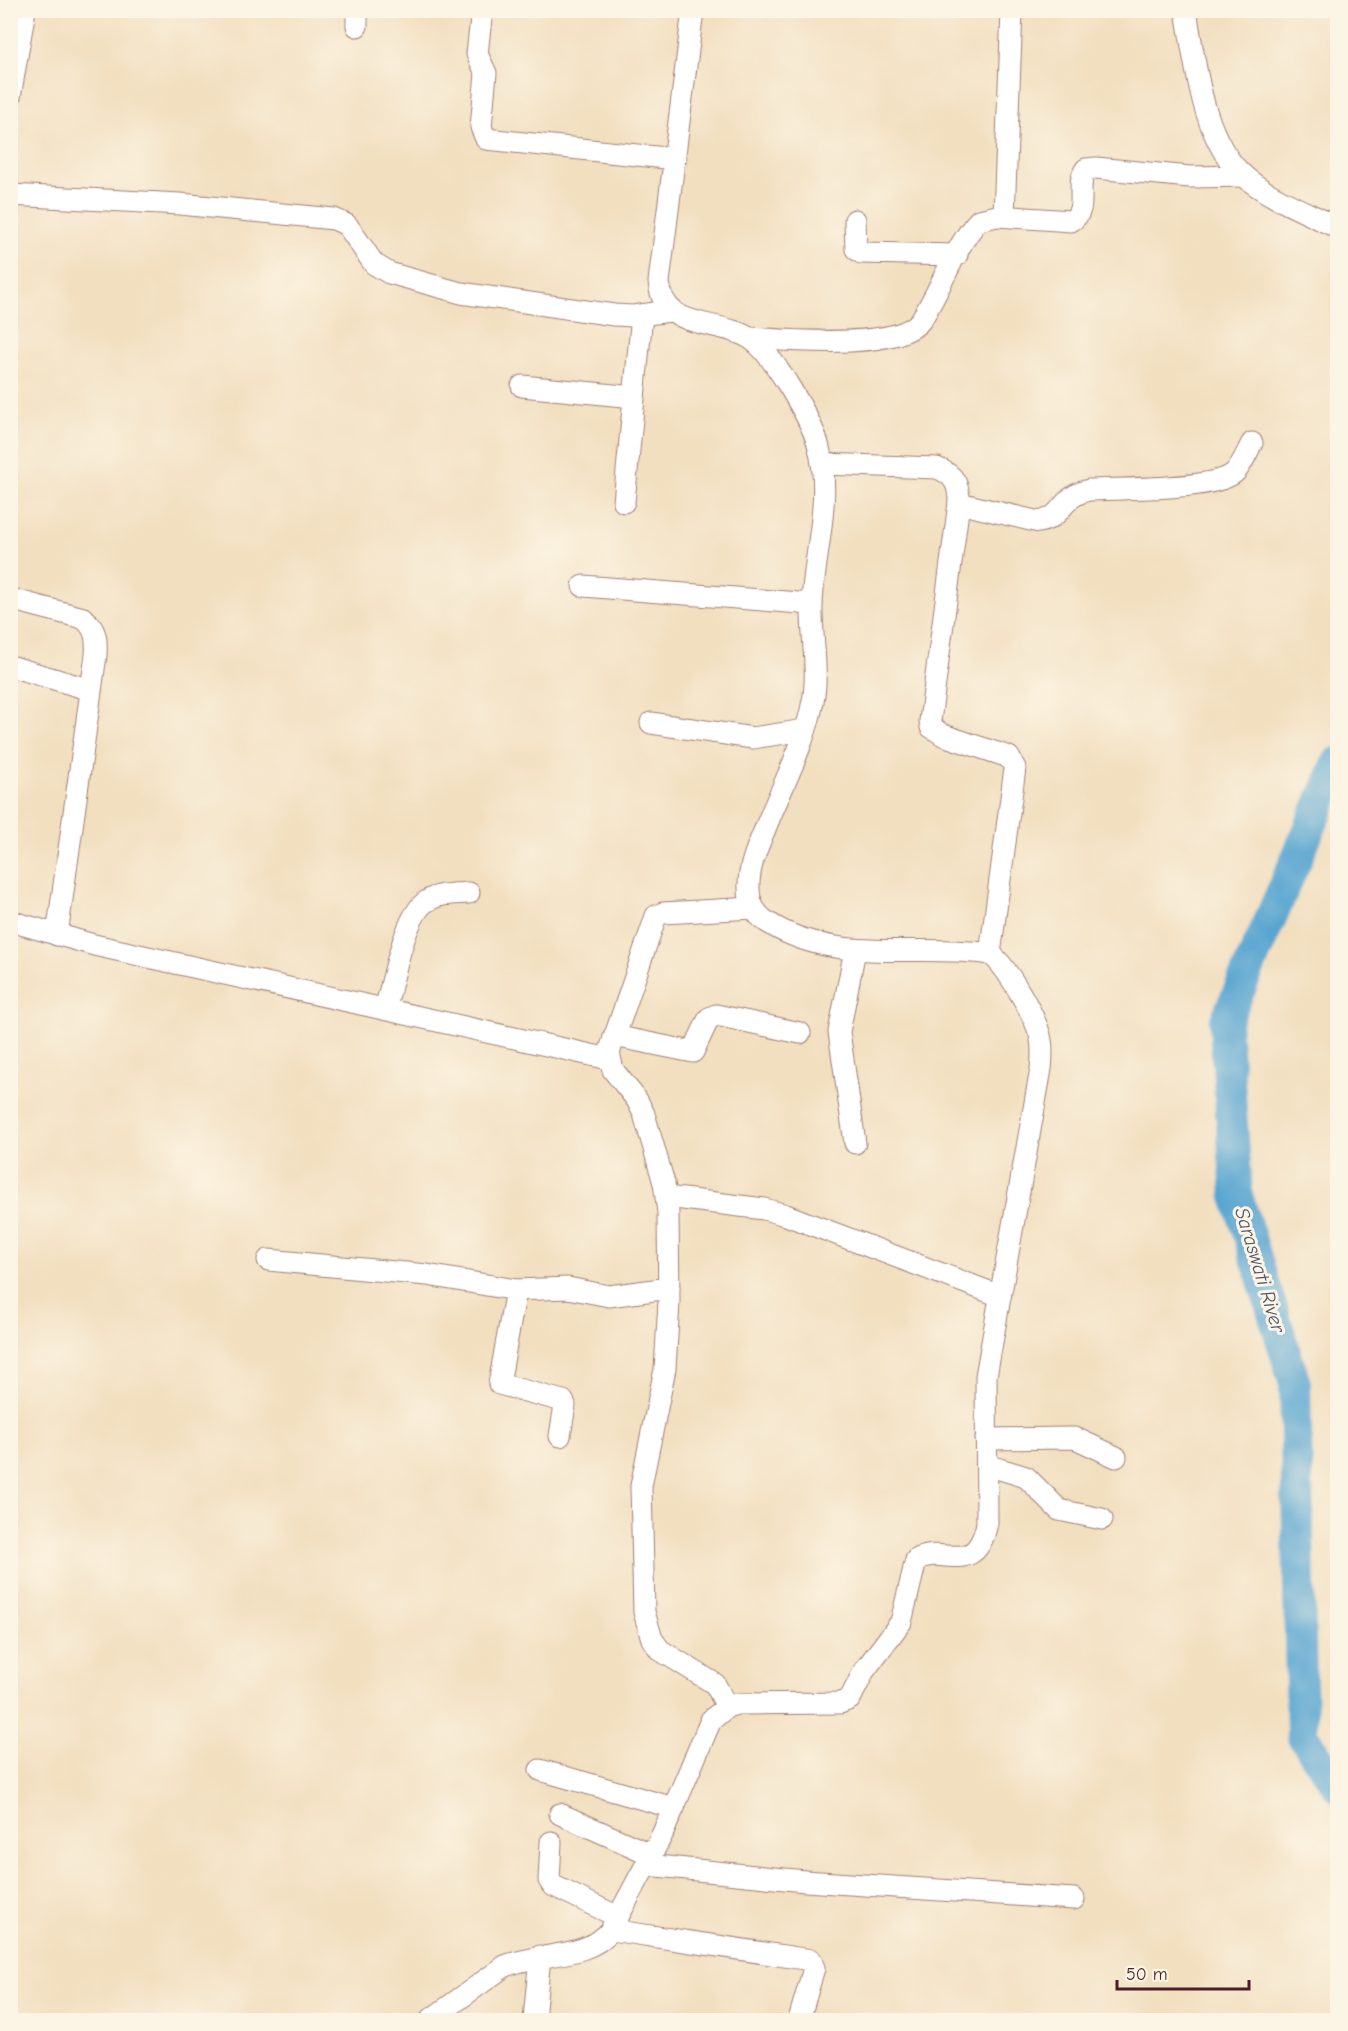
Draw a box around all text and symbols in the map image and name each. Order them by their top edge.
water label: Saraswati River [1230,1205,1290,1336]
scale bar [1117,1953,1249,1991]
text: 50 m [1126,1964,1168,1985]

